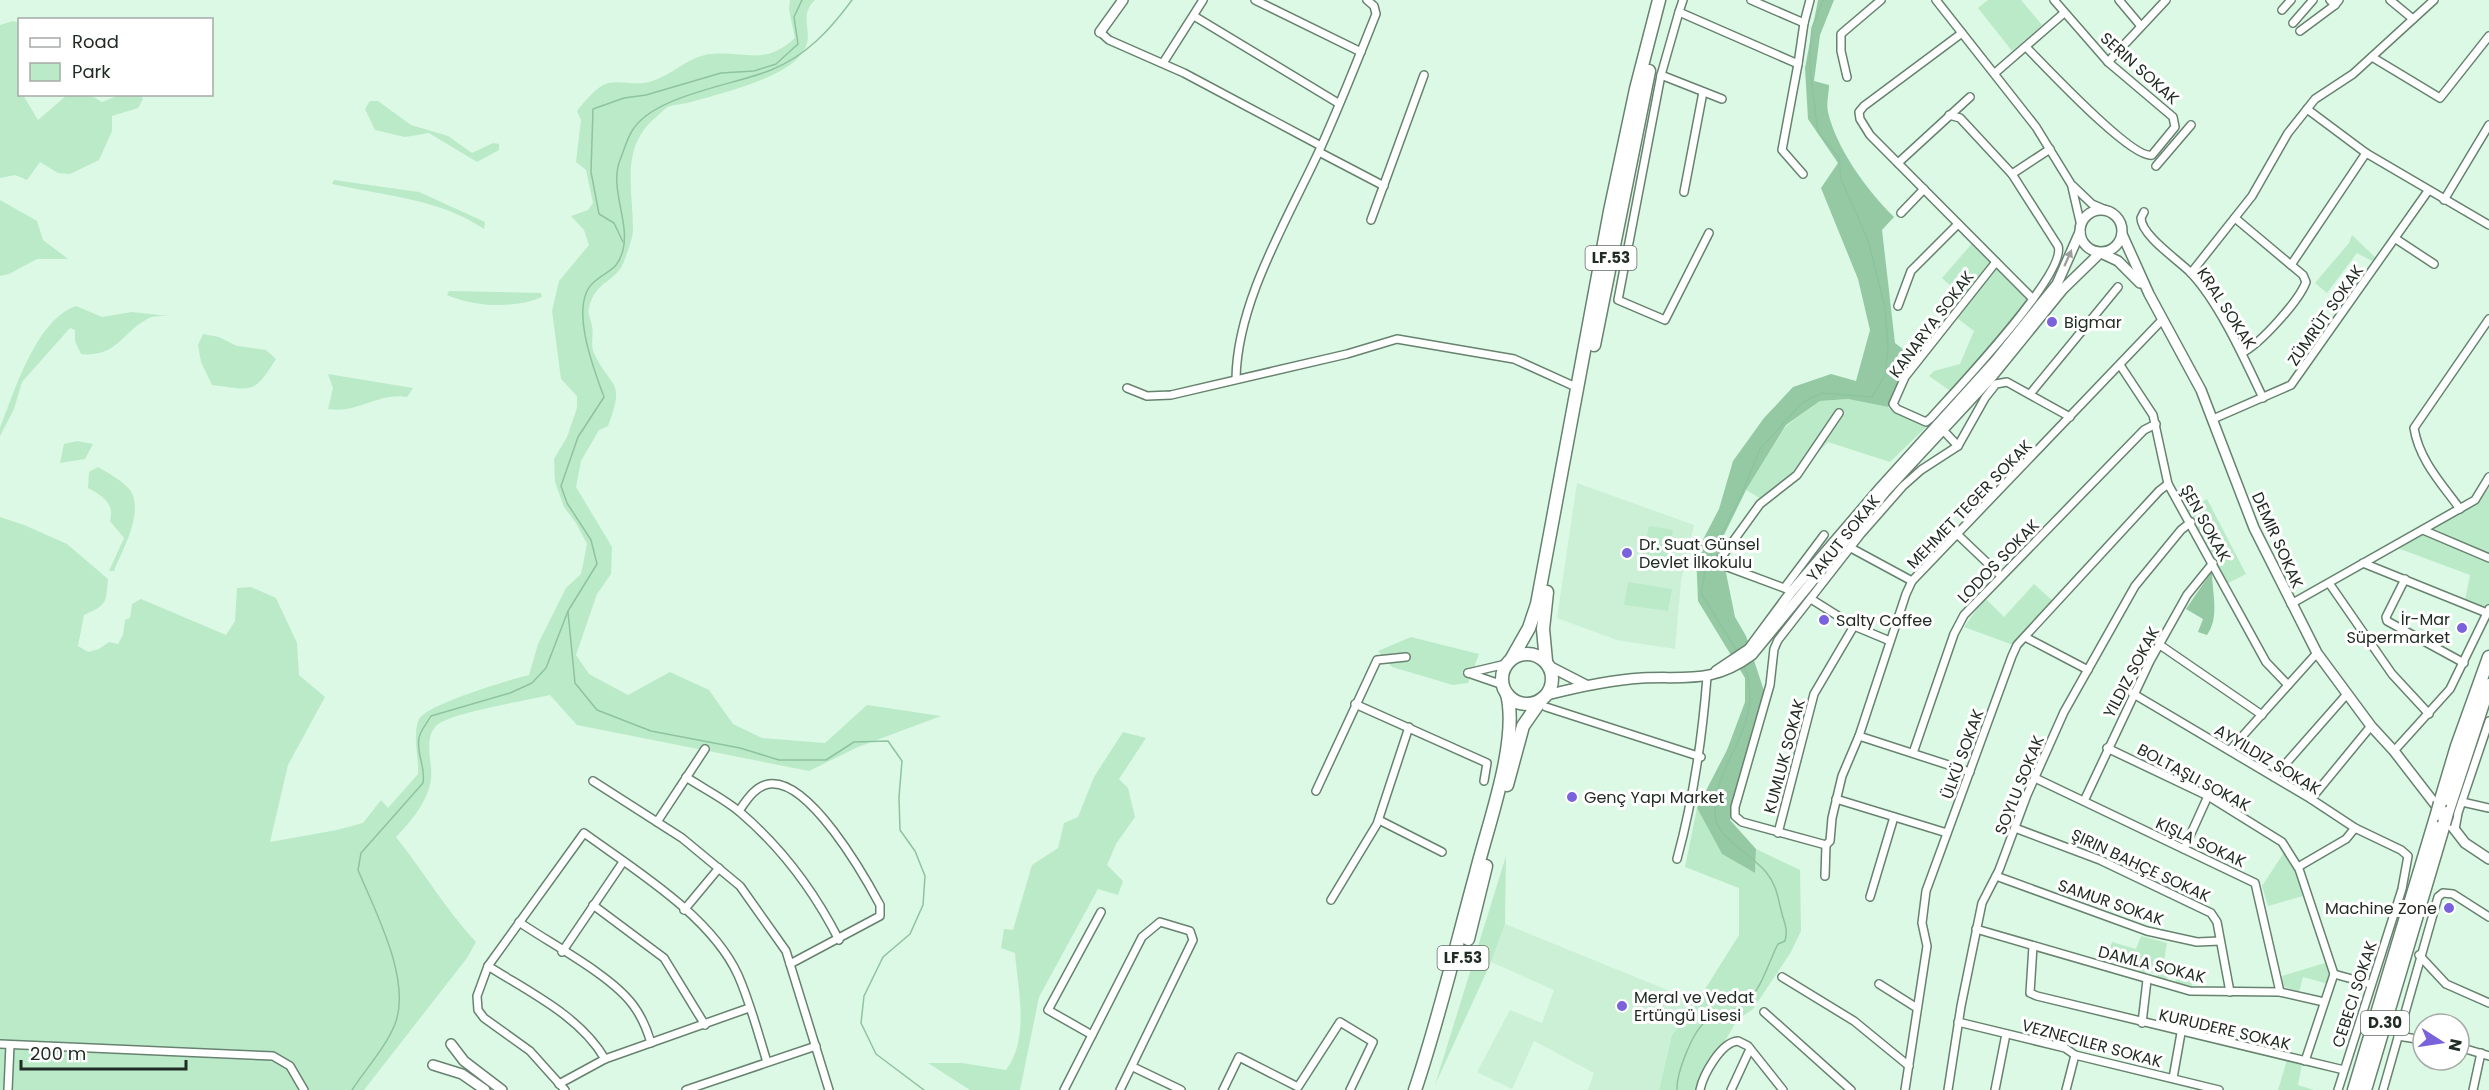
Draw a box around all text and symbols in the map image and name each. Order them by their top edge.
legend [18,18,213,96]
street label: SERIN SOKAK [2095,27,2184,110]
text: Road [72,29,119,54]
text: Park [72,59,111,84]
road number: LF.53 [1586,246,1636,270]
one-way arrow [2064,249,2074,267]
street label: ZÜMRÜT SOKAK [2282,260,2369,370]
street label: KRAL SOKAK [2192,263,2262,354]
street label: KANARYA SOKAK [1884,266,1979,383]
place label: Bigmar [2064,311,2122,334]
marker: Bigmar [2045,315,2059,329]
street label: MEHMET TEGER SOKAK [1902,434,2037,574]
street label: ŞEN SOKAK [2175,480,2236,566]
street label: DEMIR SOKAK [2246,488,2309,592]
street label: YAKUT SOKAK [1801,490,1886,586]
street label: LODOS SOKAK [1952,514,2045,609]
place label: Dr. Suat Günsel Devlet İlkokulu [1639,533,1760,574]
marker: Dr. Suat Günsel Devlet İlkokulu [1620,546,1634,560]
place label: İr-Mar Süpermarket [2346,608,2450,649]
place label: Salty Coffee [1836,609,1932,632]
marker: Salty Coffee [1817,613,1831,627]
marker: İr-Mar Süpermarket [2455,621,2469,635]
street label: YILDIZ SOKAK [2098,622,2165,722]
street label: KUMLUK SOKAK [1758,696,1811,816]
street label: ÜLKÜ SOKAK [1936,706,1990,802]
street label: AYYILDIZ SOKAK [2210,719,2326,801]
street label: SOYLU SOKAK [1989,732,2050,838]
street label: BOLTAŞLI SOKAK [2133,738,2255,817]
place label: Genç Yapı Market [1584,786,1724,809]
marker: Genç Yapı Market [1565,790,1579,804]
street label: KIŞLA SOKAK [2152,812,2250,874]
street label: ŞIRIN BAHÇE SOKAK [2068,823,2214,908]
street label: SAMUR SOKAK [2055,874,2167,931]
place label: Machine Zone [2325,897,2437,920]
marker: Machine Zone [2442,901,2456,915]
street label: CEBECI SOKAK [2326,937,2383,1051]
street label: DAMLA SOKAK [2096,940,2208,989]
road number: LF.53 [1438,946,1488,970]
place label: Meral ve Vedat Ertüngü Lisesi [1634,986,1754,1027]
marker: Meral ve Vedat Ertüngü Lisesi [1615,999,1629,1013]
street label: KURUDERE SOKAK [2157,1003,2293,1056]
road number: D.30 [2361,1011,2409,1035]
north arrow [2411,1012,2471,1072]
street label: VEZNECILER SOKAK [2019,1014,2165,1073]
scale bar [21,1033,186,1071]
text: N [2443,1037,2468,1053]
text: 200 m [30,1041,86,1066]

